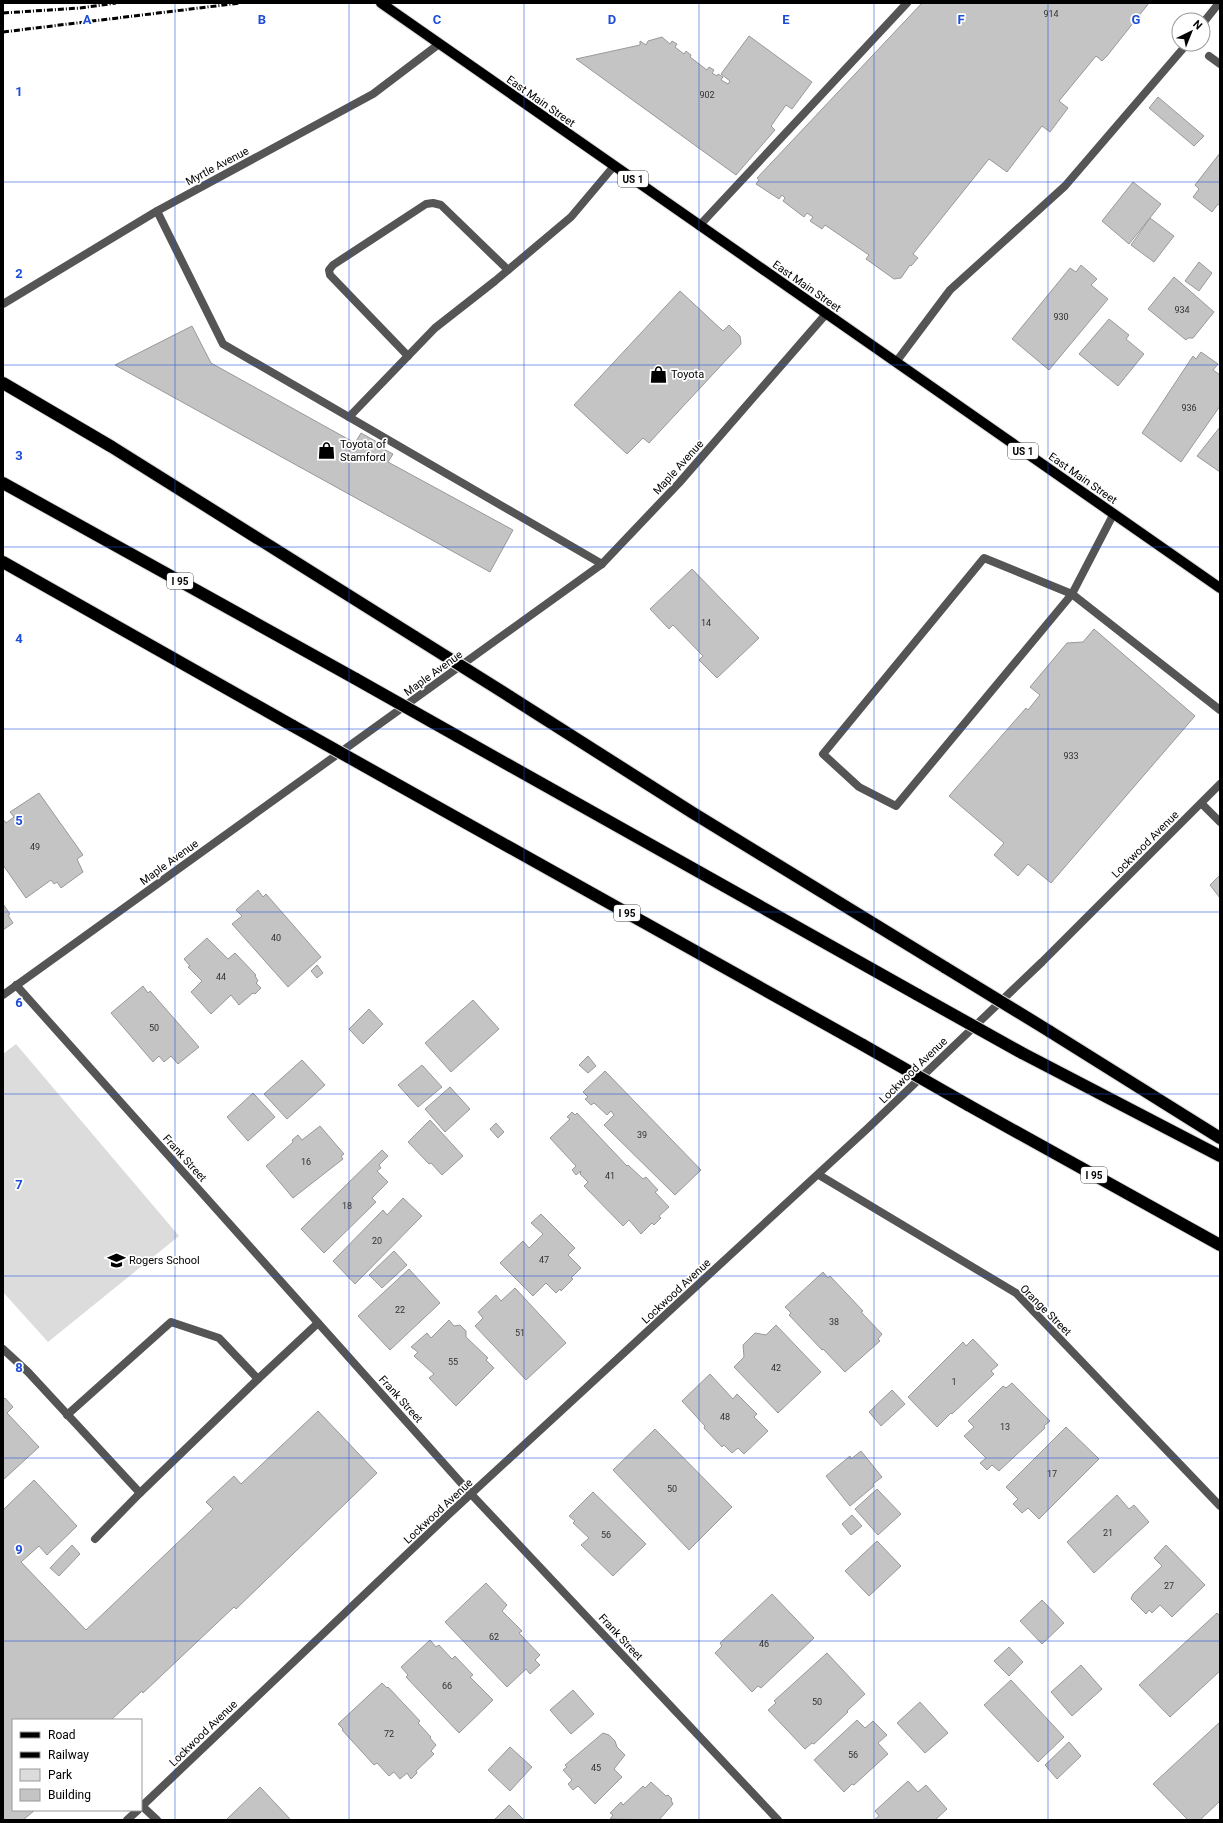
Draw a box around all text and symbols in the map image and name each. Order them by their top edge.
house number: 914 [1043,9,1059,19]
text: A [83,12,92,27]
text: B [258,12,266,27]
text: C [433,12,442,27]
text: D [608,12,616,27]
text: E [782,12,790,27]
text: F [957,12,965,27]
text: G [1132,12,1141,27]
north arrow [1171,12,1211,52]
text: N [1190,18,1205,33]
street label: East Main Street [504,73,578,130]
text: 1 [15,84,23,99]
house number: 902 [699,90,715,100]
street label: Myrtle Avenue [183,144,251,189]
road number: US 1 [618,171,648,187]
street label: East Main Street [770,258,844,315]
text: 2 [15,266,23,281]
house number: 934 [1174,305,1190,315]
house number: 930 [1053,312,1069,322]
shop icon: Toyota [648,364,668,384]
place label: Toyota [671,368,704,381]
house number: 936 [1181,403,1197,413]
street label: Maple Avenue [650,437,706,497]
place label: Toyota of Stamford [340,438,386,464]
shop icon: Toyota of Stamford [317,440,337,460]
road number: US 1 [1008,443,1038,459]
text: 3 [15,448,23,463]
street label: East Main Street [1046,450,1120,507]
road number: I 95 [167,573,193,589]
house number: 14 [701,618,711,628]
text: 4 [15,631,23,646]
street label: Maple Avenue [402,648,465,699]
house number: 933 [1063,751,1079,761]
street label: Lockwood Avenue [1109,808,1182,881]
text: 5 [15,813,23,828]
street label: Maple Avenue [138,837,201,888]
house number: 49 [30,842,40,852]
road number: I 95 [614,905,640,921]
house number: 40 [271,933,281,943]
house number: 44 [216,972,226,982]
text: 6 [15,995,23,1010]
house number: 50 [149,1023,159,1033]
street label: Lockwood Avenue [877,1035,950,1106]
house number: 39 [637,1130,647,1140]
street label: Frank Street [160,1132,209,1185]
house number: 16 [301,1157,311,1167]
road number: I 95 [1081,1167,1107,1183]
house number: 41 [605,1171,615,1181]
text: 7 [15,1177,23,1192]
house number: 18 [342,1201,352,1211]
house number: 20 [372,1236,382,1246]
school or university icon: Rogers School [106,1250,126,1270]
place label: Rogers School [129,1254,200,1267]
house number: 47 [539,1255,549,1265]
street label: Lockwood Avenue [639,1256,714,1327]
street label: Orange Street [1017,1282,1074,1339]
house number: 22 [395,1305,405,1315]
house number: 38 [829,1317,839,1327]
house number: 51 [515,1328,525,1338]
house number: 55 [448,1357,458,1367]
text: 8 [15,1360,23,1375]
house number: 42 [771,1363,781,1373]
street label: Frank Street [376,1373,425,1426]
house number: 1 [951,1377,957,1387]
house number: 48 [720,1412,730,1422]
house number: 13 [1000,1422,1010,1432]
house number: 17 [1047,1469,1057,1479]
street label: Lockwood Avenue [401,1476,476,1547]
house number: 50 [667,1484,677,1494]
house number: 21 [1103,1528,1113,1538]
house number: 56 [601,1530,611,1540]
text: 9 [15,1542,23,1557]
house number: 27 [1164,1581,1174,1591]
street label: Frank Street [596,1611,646,1664]
house number: 62 [489,1632,499,1642]
house number: 46 [759,1639,769,1649]
house number: 66 [442,1681,452,1691]
house number: 50 [812,1697,822,1707]
street label: Lockwood Avenue [167,1698,240,1769]
legend [12,1719,142,1811]
text: Road [48,1728,76,1742]
house number: 72 [384,1729,394,1739]
text: Railway [48,1748,89,1762]
house number: 56 [848,1750,858,1760]
house number: 45 [591,1763,601,1773]
text: Park [48,1768,73,1782]
text: Building [48,1788,91,1802]

